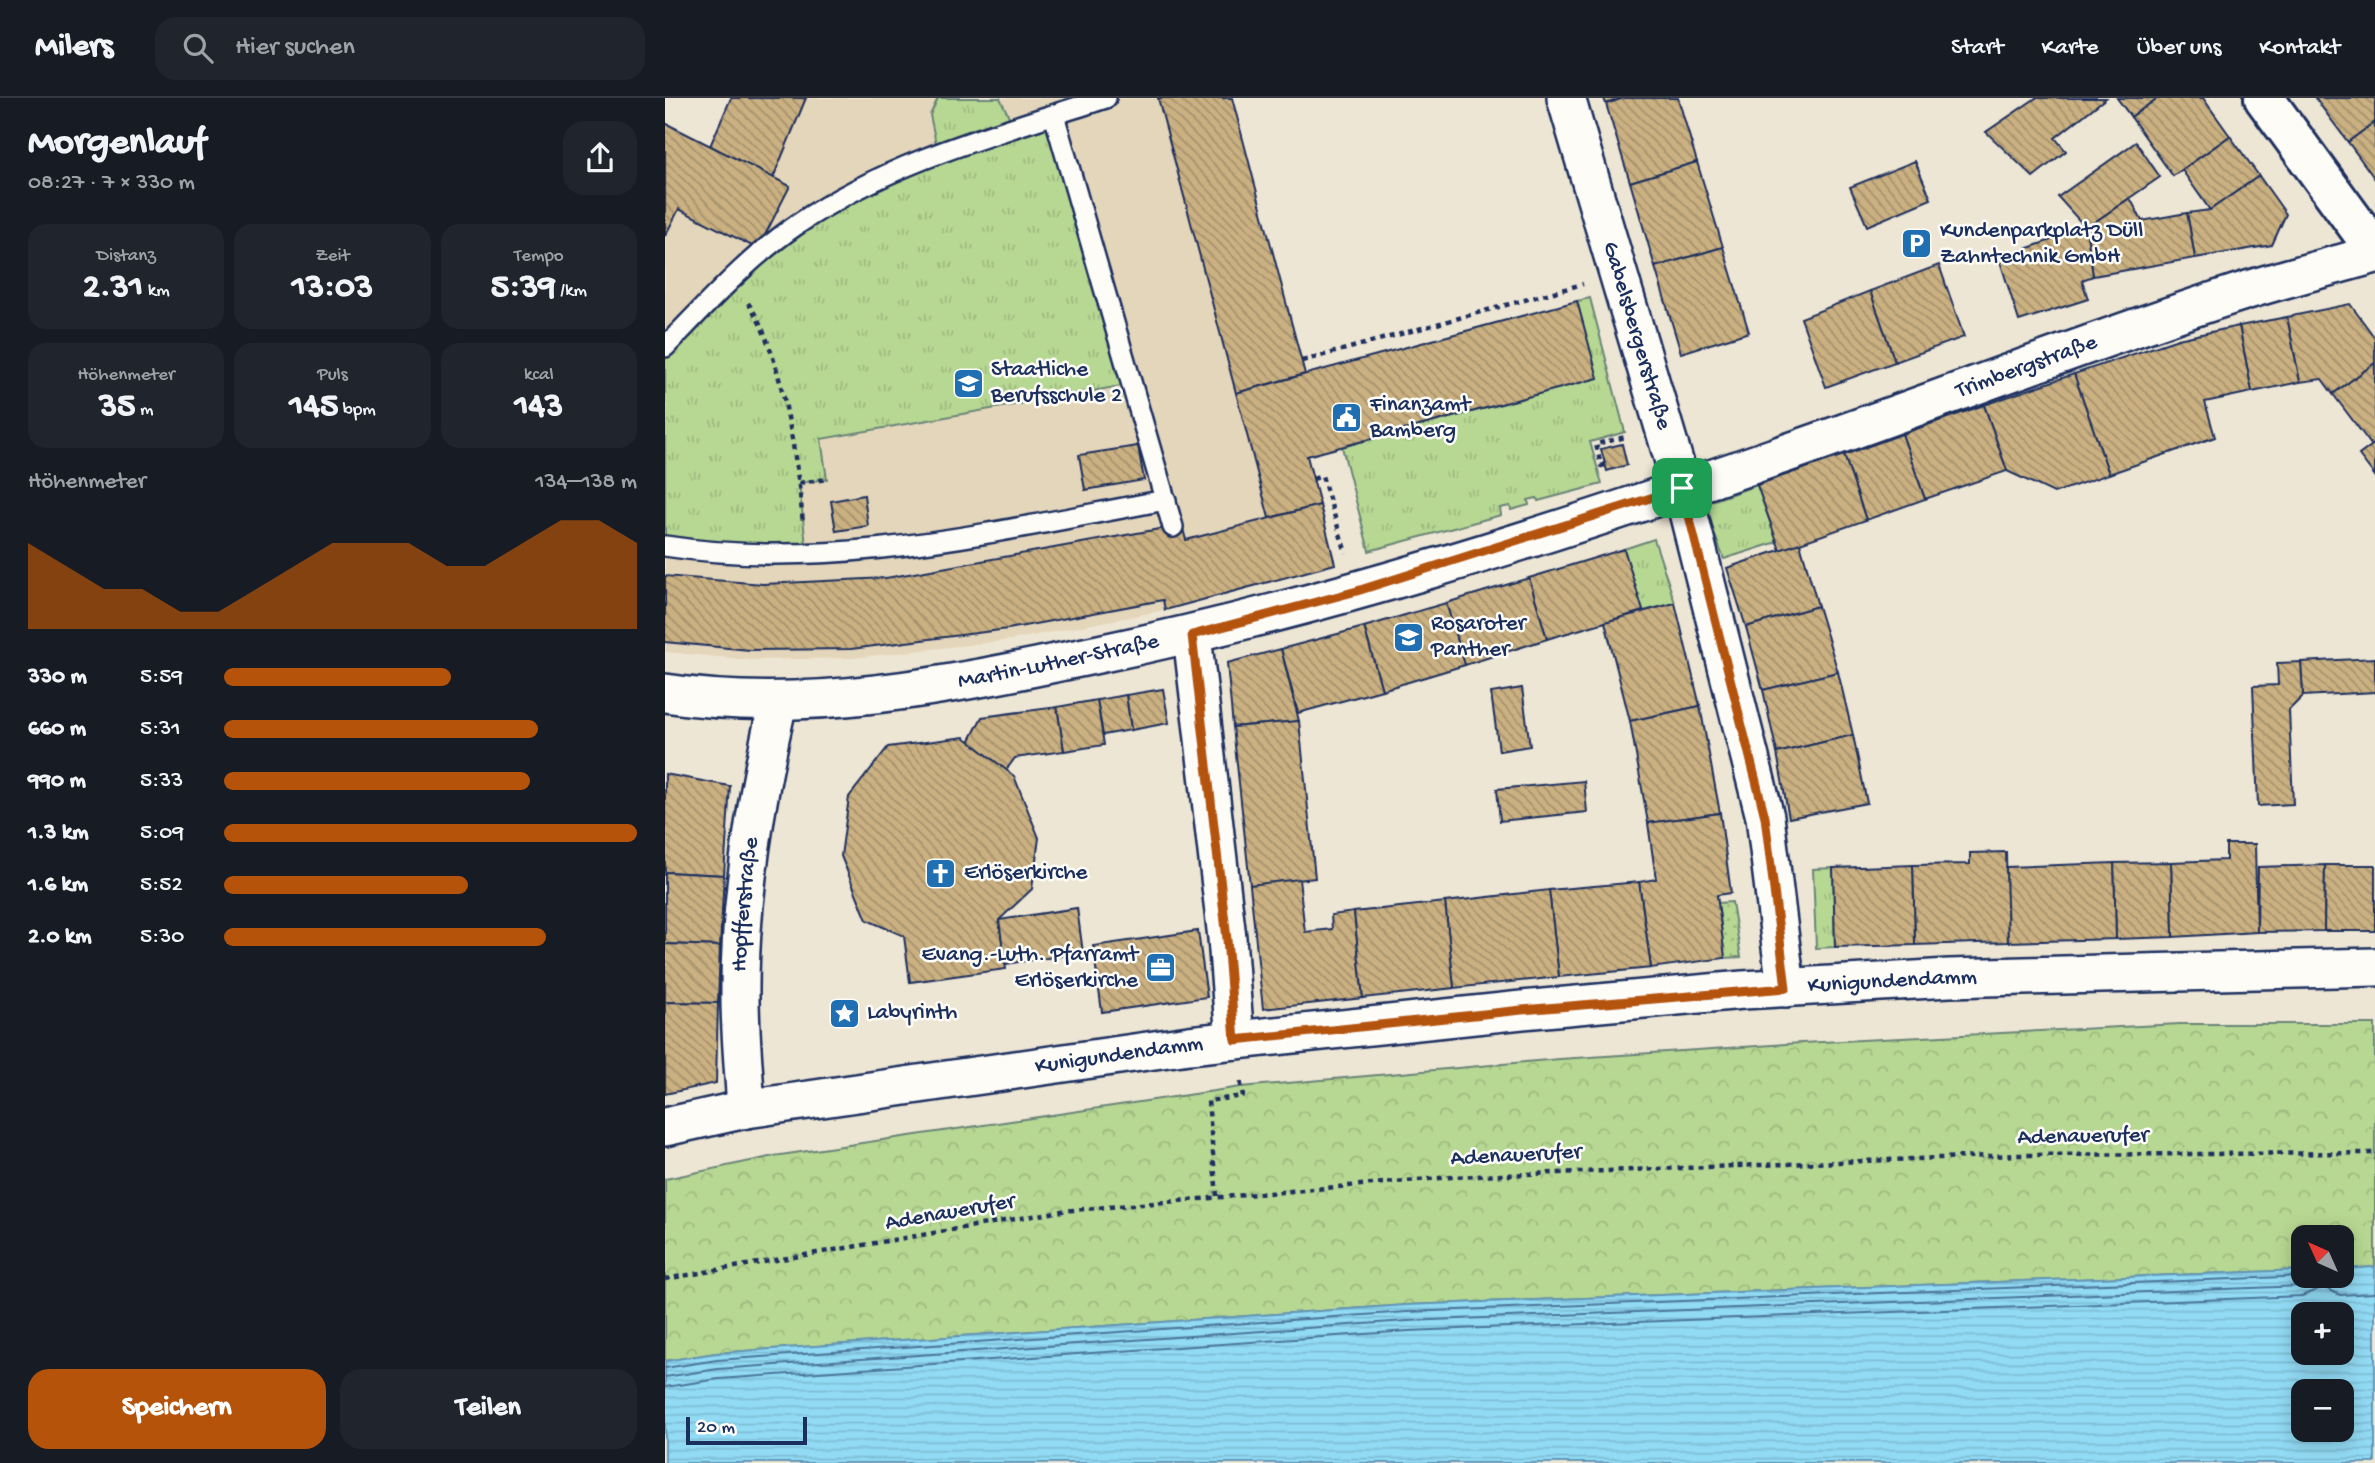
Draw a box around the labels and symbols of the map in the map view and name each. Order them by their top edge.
place label: Kundenparkplatz Düll Zahntechnik GmbH [1940,218,2143,271]
parking icon: Kundenparkplatz Düll Zahntechnik GmbH [1900,227,1934,261]
street label: Gabelsbergerstraße [1596,238,1678,434]
street label: Trimbergstraße [1950,328,2102,405]
place label: Staatliche Berufsschule 2 [990,357,1122,410]
school or university icon: Staatliche Berufsschule 2 [951,366,985,400]
place label: Finanzamt Bamberg [1369,392,1472,445]
public building icon: Finanzamt Bamberg [1330,401,1364,435]
pin [1652,458,1712,518]
place label: Rosaroter Panther [1430,611,1528,664]
school or university icon: Rosaroter Panther [1391,620,1425,654]
street label: Martin-Luther-Straße [956,627,1163,695]
street label: Hopfferstraße [727,834,766,972]
church icon: Erlöserkirche [924,856,958,890]
place label: Erlöserkirche [964,860,1089,887]
place label: Evang.-Luth. Pfarramt Erlöserkirche [921,942,1140,995]
office icon: Evang.-Luth. Pfarramt Erlöserkirche [1144,951,1178,985]
street label: Kunigundendamm [1807,964,1977,1000]
place icon: Labyrinth [827,996,861,1030]
place label: Labyrinth [867,1000,957,1027]
street label: Kunigundendamm [1033,1030,1205,1081]
street label: Adenauerufer [2017,1122,2151,1152]
street label: Adenauerufer [1450,1139,1584,1173]
street label: Adenauerufer [883,1188,1019,1238]
north arrow [2291,1225,2354,1288]
scale bar [686,1414,807,1446]

